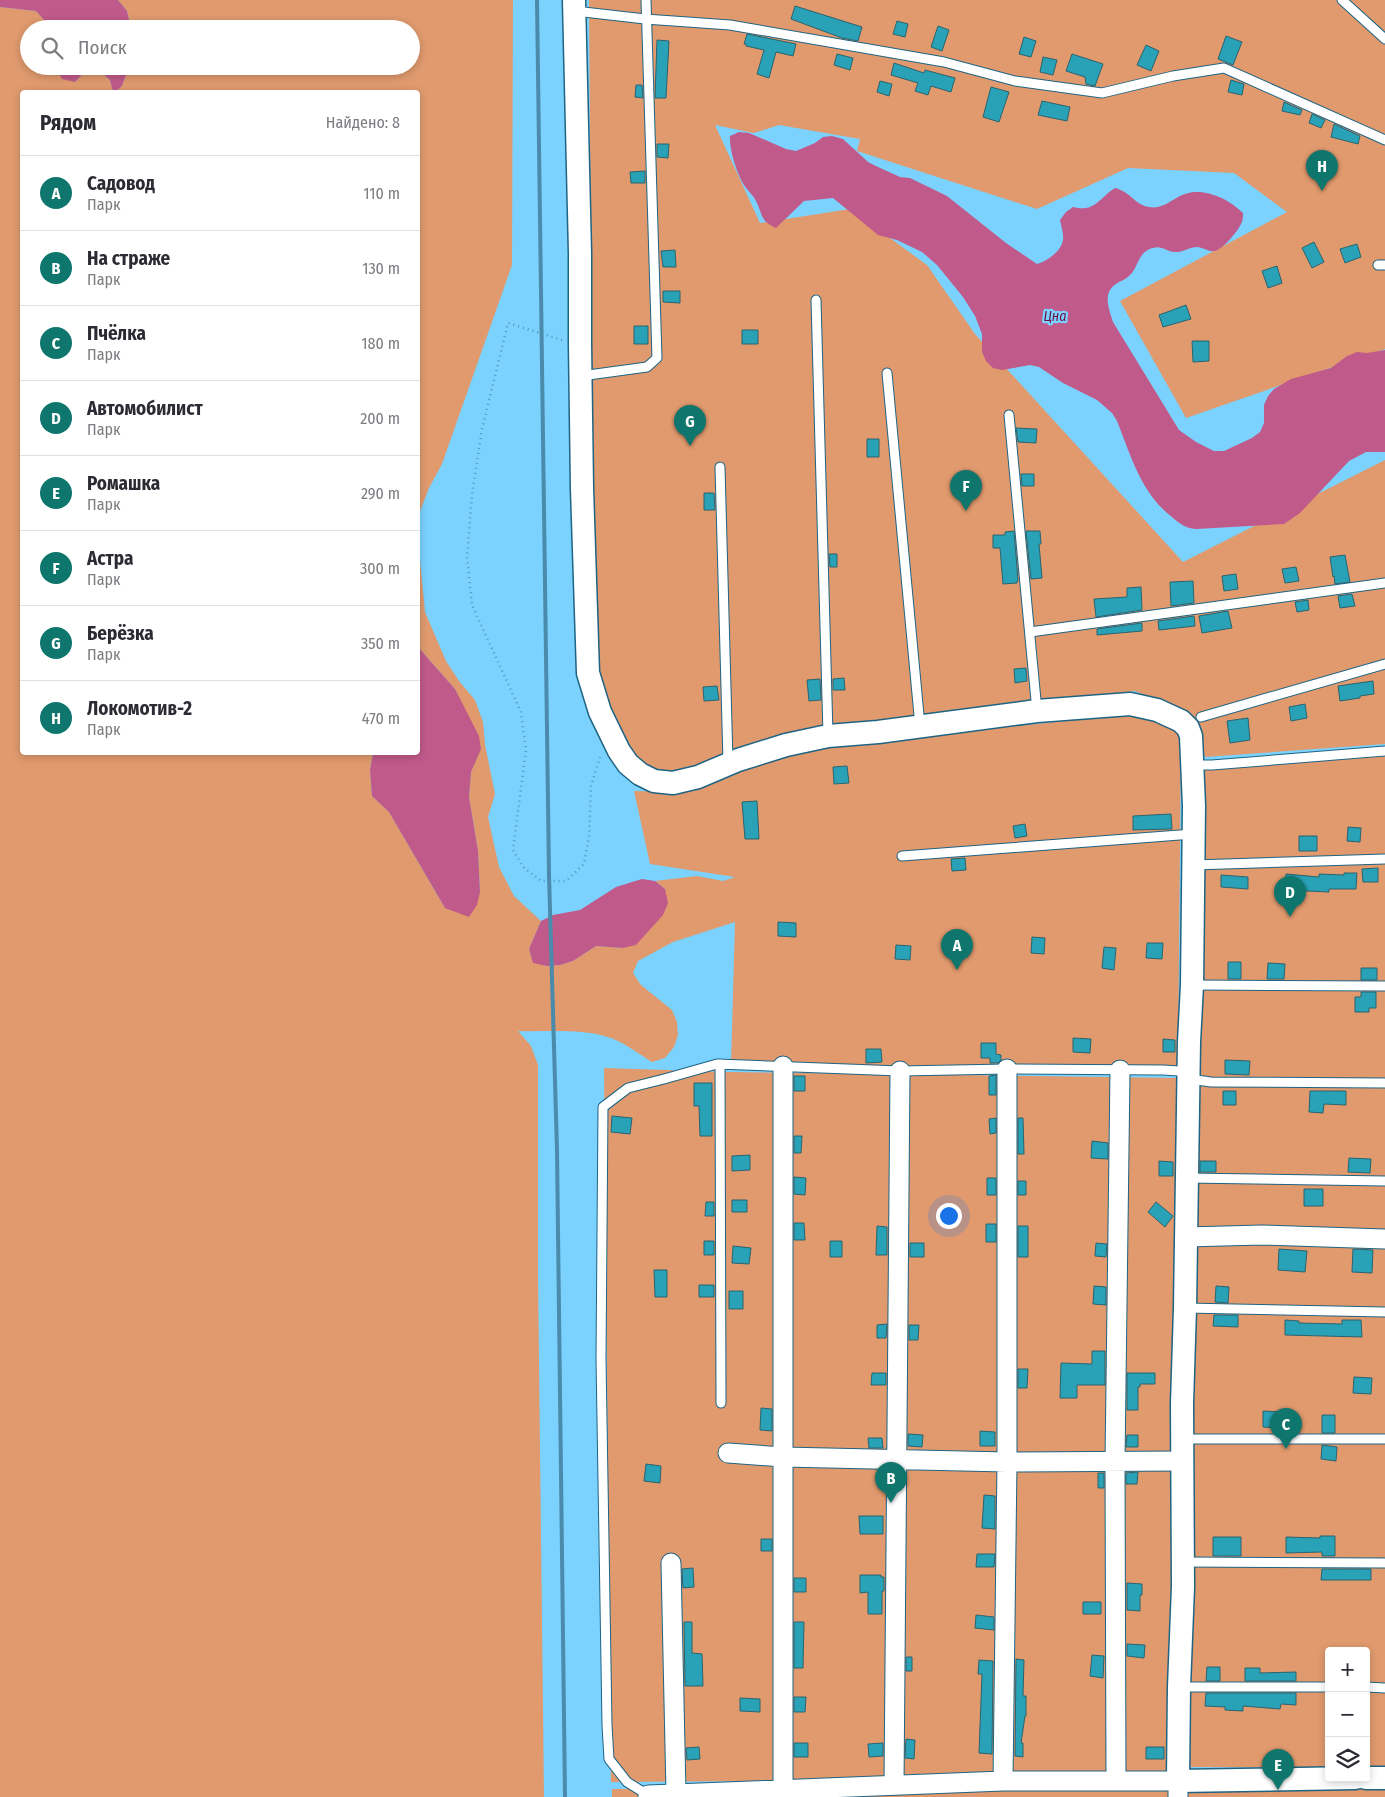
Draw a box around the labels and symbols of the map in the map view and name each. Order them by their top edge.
pin: H [1306,150,1338,191]
water label: Цна [1044,308,1067,325]
pin: G [674,405,706,446]
pin: F [950,470,982,511]
pin: D [1274,876,1306,917]
pin: A [941,929,973,970]
your location [936,1203,962,1229]
pin: C [1270,1408,1302,1449]
pin: B [875,1462,907,1503]
pin: E [1262,1749,1294,1790]

